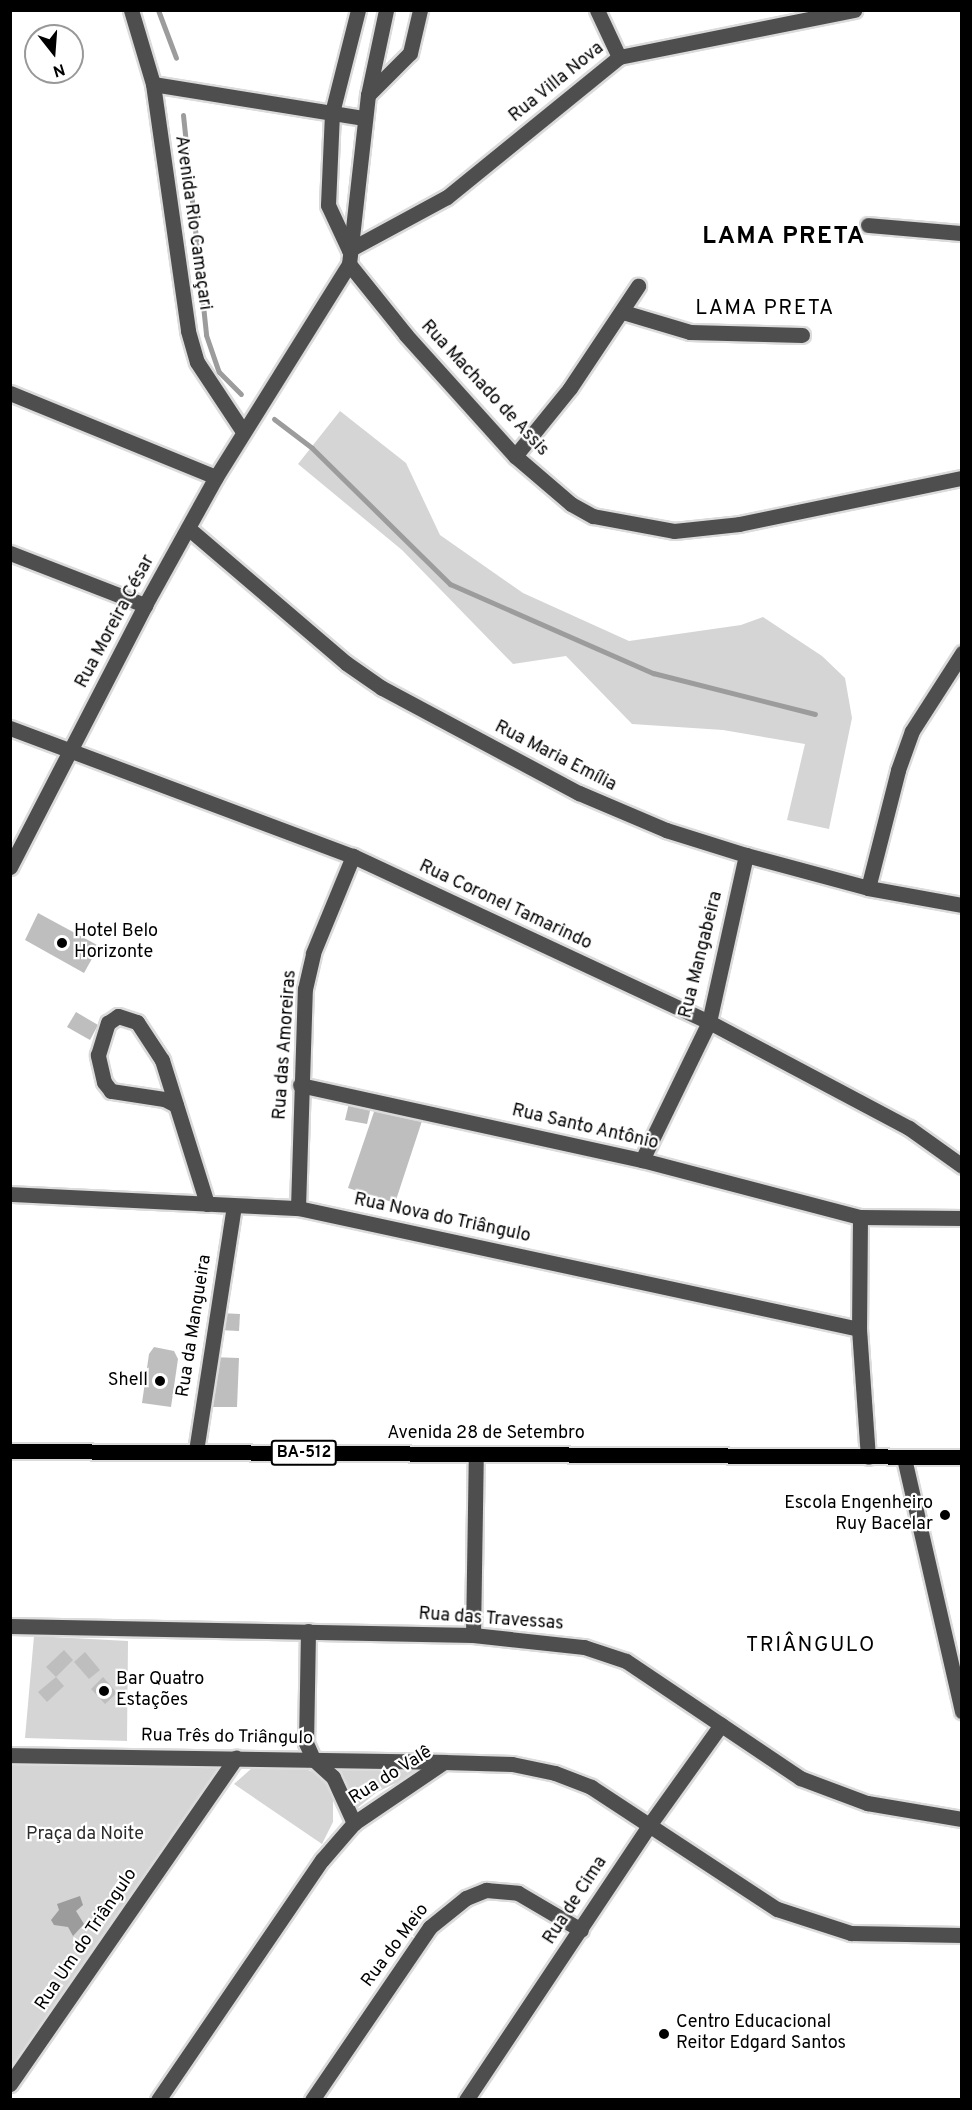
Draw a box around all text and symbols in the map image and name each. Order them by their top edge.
north arrow [24,24,84,84]
street label: Rua Villa Nova [505,38,609,128]
text: N [50,58,67,81]
street label: Avenida Rio Camaçari [169,134,215,312]
district label: LAMA PRETA [702,224,866,252]
district label: LAMA PRETA [695,296,835,322]
street label: Rua Machado de Assis [415,316,553,462]
street label: Rua Moreira César [72,552,160,692]
street label: Rua Maria Emília [491,717,619,797]
street label: Rua Coronel Tamarindo [415,856,595,956]
street label: Rua Mangabeira [676,889,728,1021]
place label: Hotel Belo Horizonte [74,922,158,964]
marker: Hotel Belo Horizonte [55,936,69,950]
street label: Rua das Amoreiras [270,969,302,1121]
street label: Rua Santo Antônio [509,1101,661,1155]
street label: Rua Nova do Triângulo [351,1190,533,1248]
street label: Rua da Mangueira [173,1253,217,1399]
place label: Shell [108,1370,148,1392]
marker: Shell [153,1374,167,1388]
street label: Avenida 28 de Setembro [387,1423,585,1445]
road number: BA-512 [270,1440,338,1466]
place label: Escola Engenheiro Ruy Bacelar [784,1494,933,1537]
marker: Escola Engenheiro Ruy Bacelar [938,1508,952,1522]
street label: Rua das Travessas [417,1604,565,1636]
district label: TRIÂNGULO [746,1633,876,1659]
place label: Bar Quatro Estações [116,1670,204,1712]
marker: Bar Quatro Estações [97,1684,111,1698]
street label: Rua Três do Triângulo [140,1726,314,1750]
street label: Rua do Valê [345,1742,437,1810]
park label: Praça da Noite [26,1824,144,1846]
street label: Rua de Cima [540,1853,612,1949]
street label: Rua Um do Triângulo [31,1865,143,2015]
street label: Rua do Meio [358,1900,434,1992]
place label: Centro Educacional Reitor Edgard Santos [676,2013,846,2056]
marker: Centro Educacional Reitor Edgard Santos [657,2027,671,2041]

